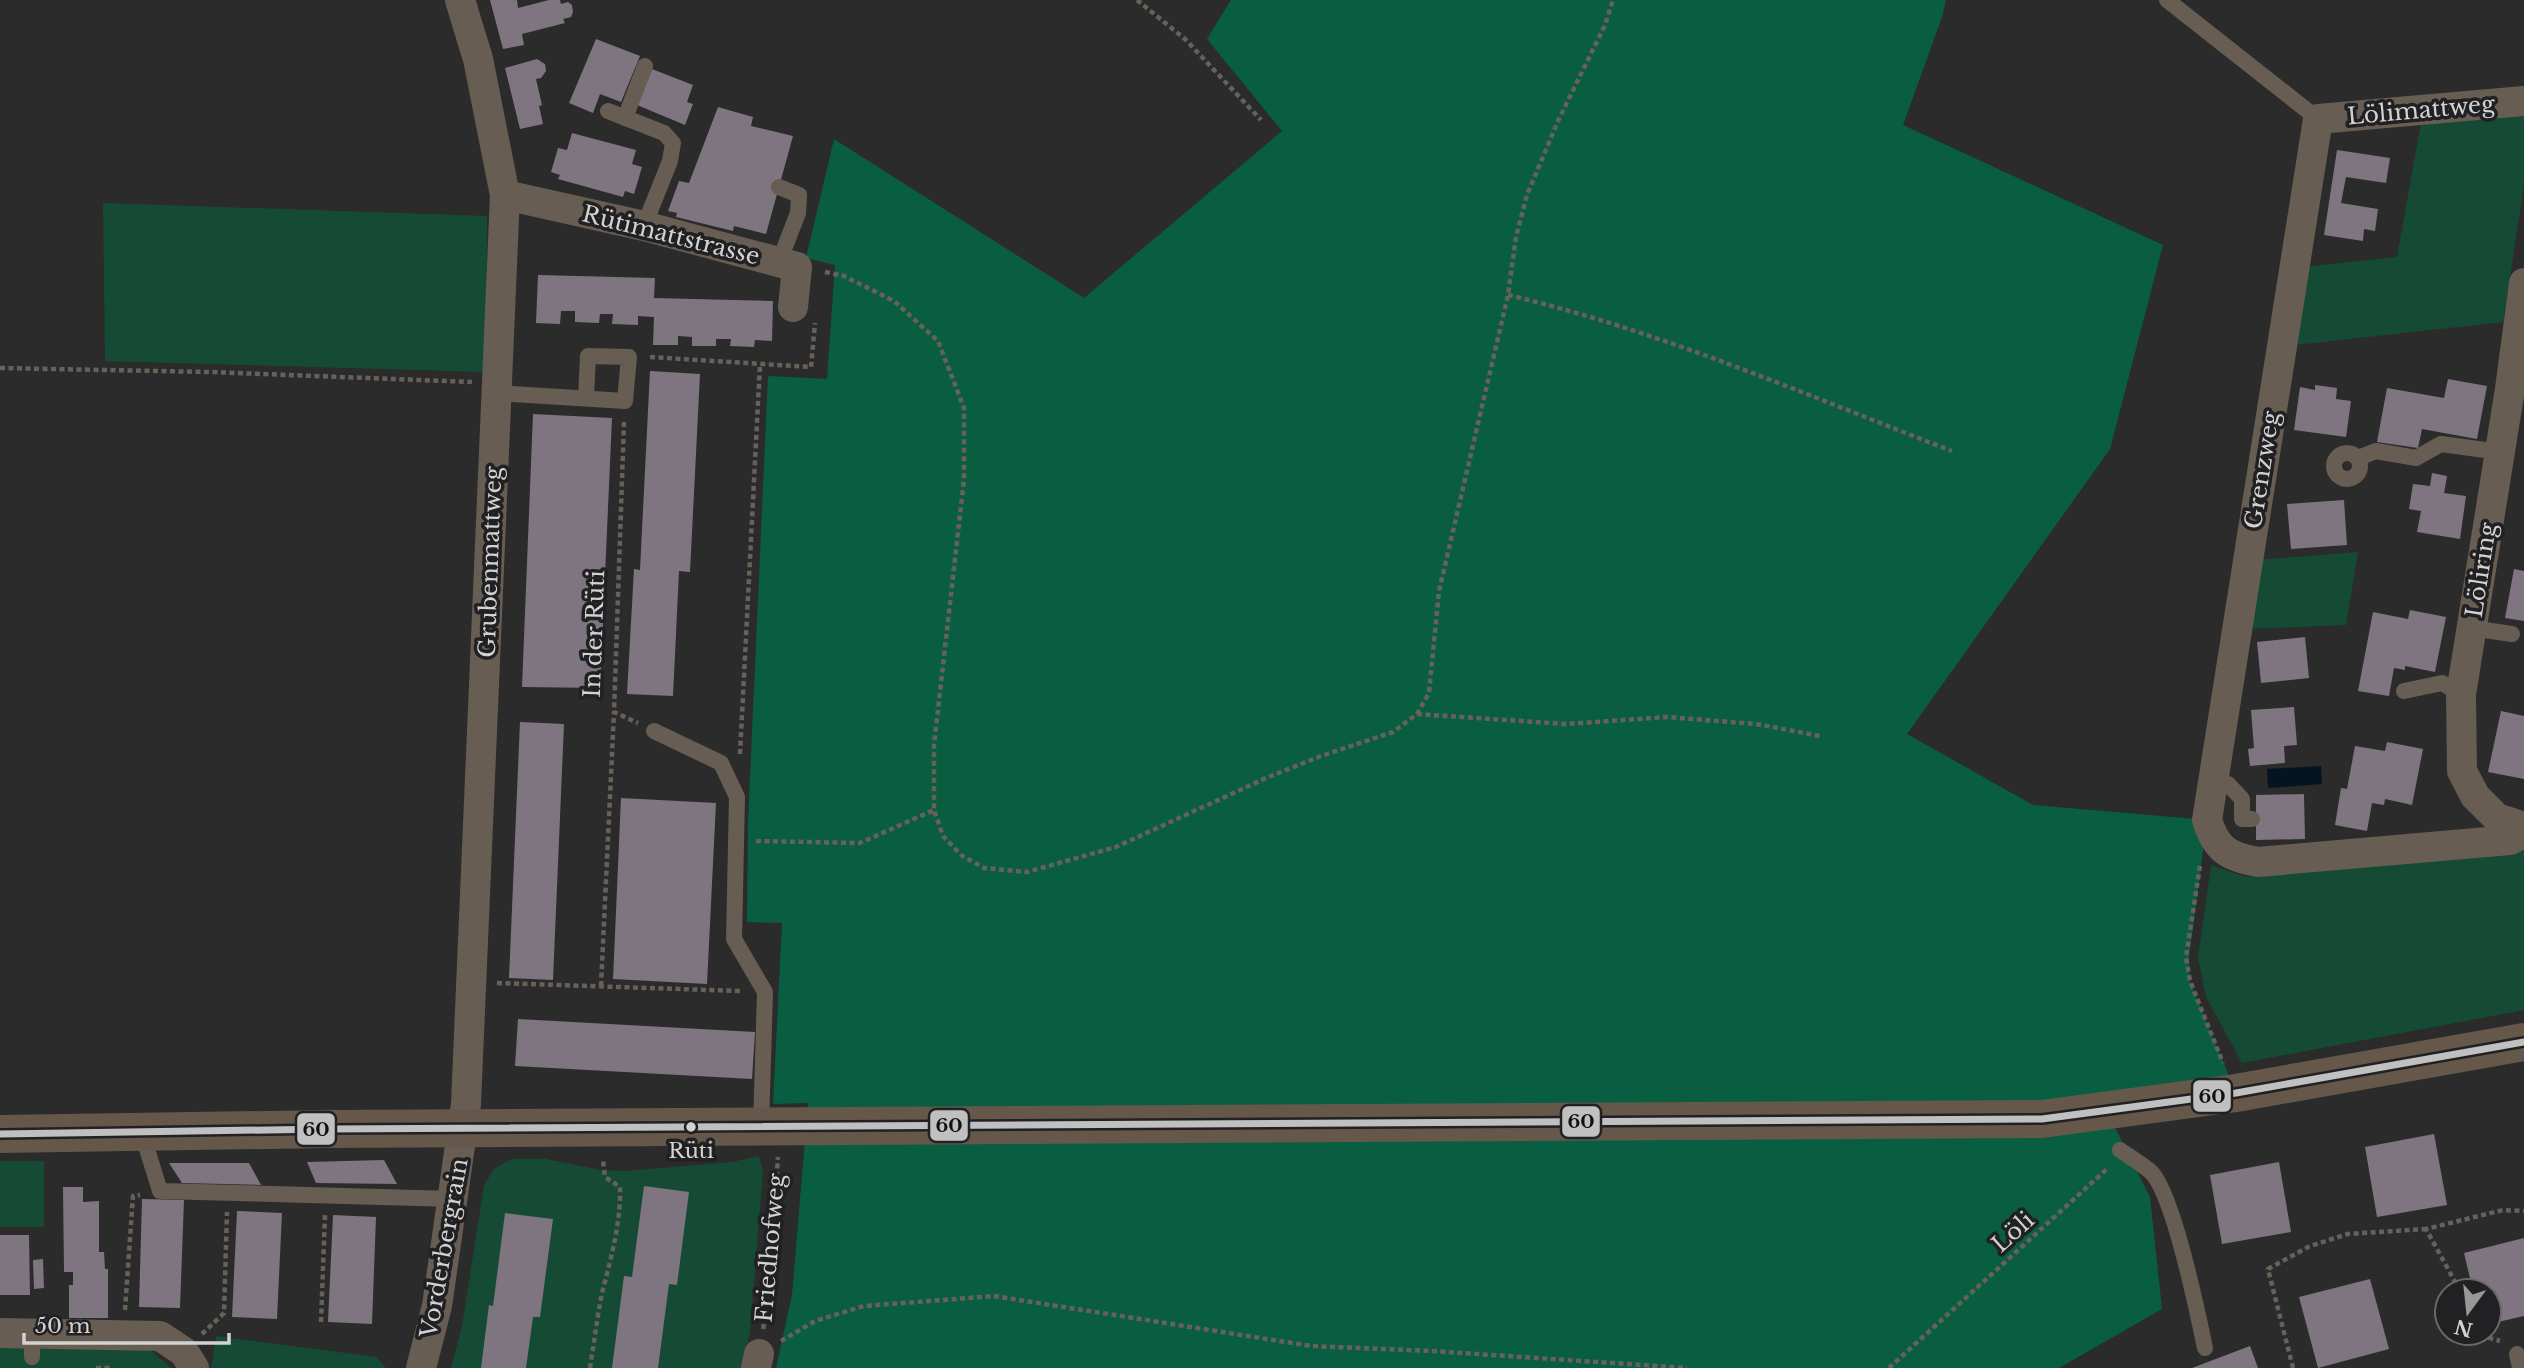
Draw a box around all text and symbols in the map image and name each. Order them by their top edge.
street label: Lölimattweg [2346,90,2496,130]
street label: Rütimattstrasse [579,199,763,271]
street label: Grenzweg [2239,409,2285,531]
street label: Grubenmattweg [473,466,507,658]
street label: Löliring [2460,520,2502,619]
street label: In der Rüti [578,570,610,698]
line badge: 60 [2192,1079,2232,1113]
text: 60 [2198,1085,2226,1108]
line badge: 60 [1561,1105,1601,1138]
line badge: 60 [929,1109,969,1142]
text: 60 [1567,1110,1595,1133]
line badge: 60 [296,1112,336,1146]
text: 60 [935,1114,963,1137]
text: 60 [302,1118,330,1141]
marker: Rüti [684,1120,698,1134]
place label: Rüti [668,1138,714,1164]
street label: Vorderbergrain [414,1156,474,1341]
street label: Friedhofweg [750,1172,790,1324]
street label: Löli [1986,1206,2040,1258]
north arrow [2433,1277,2503,1347]
scale bar [24,1302,229,1346]
text: 50 m [35,1313,91,1339]
text: N [2452,1314,2475,1341]

